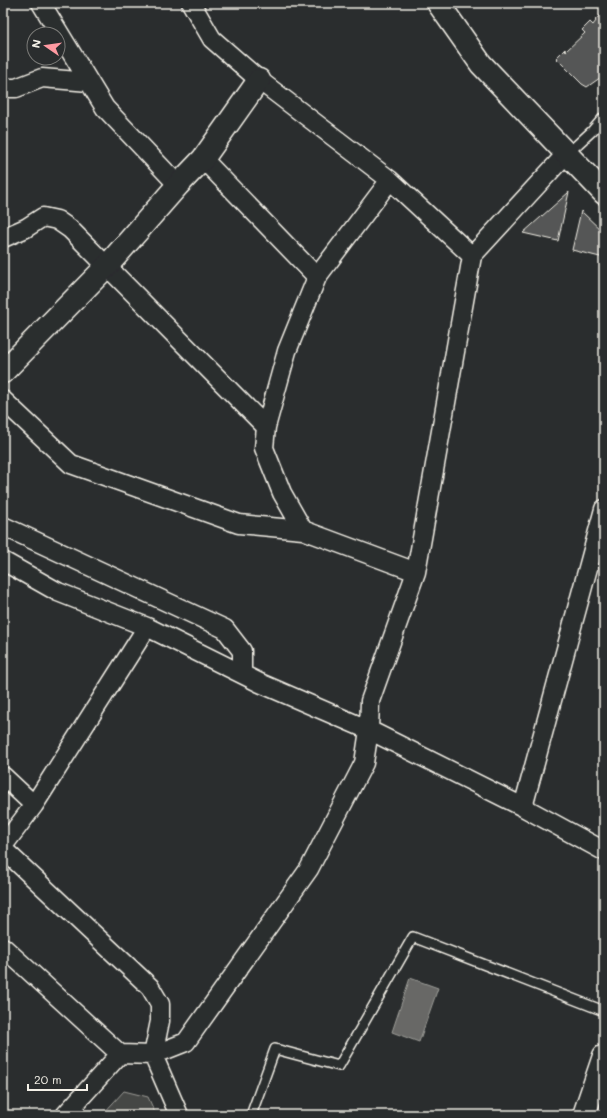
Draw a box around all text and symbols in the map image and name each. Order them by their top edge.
north arrow [26,26,66,66]
text: N [28,38,44,49]
scale bar [28,1066,87,1092]
text: 20 m [34,1071,62,1087]

